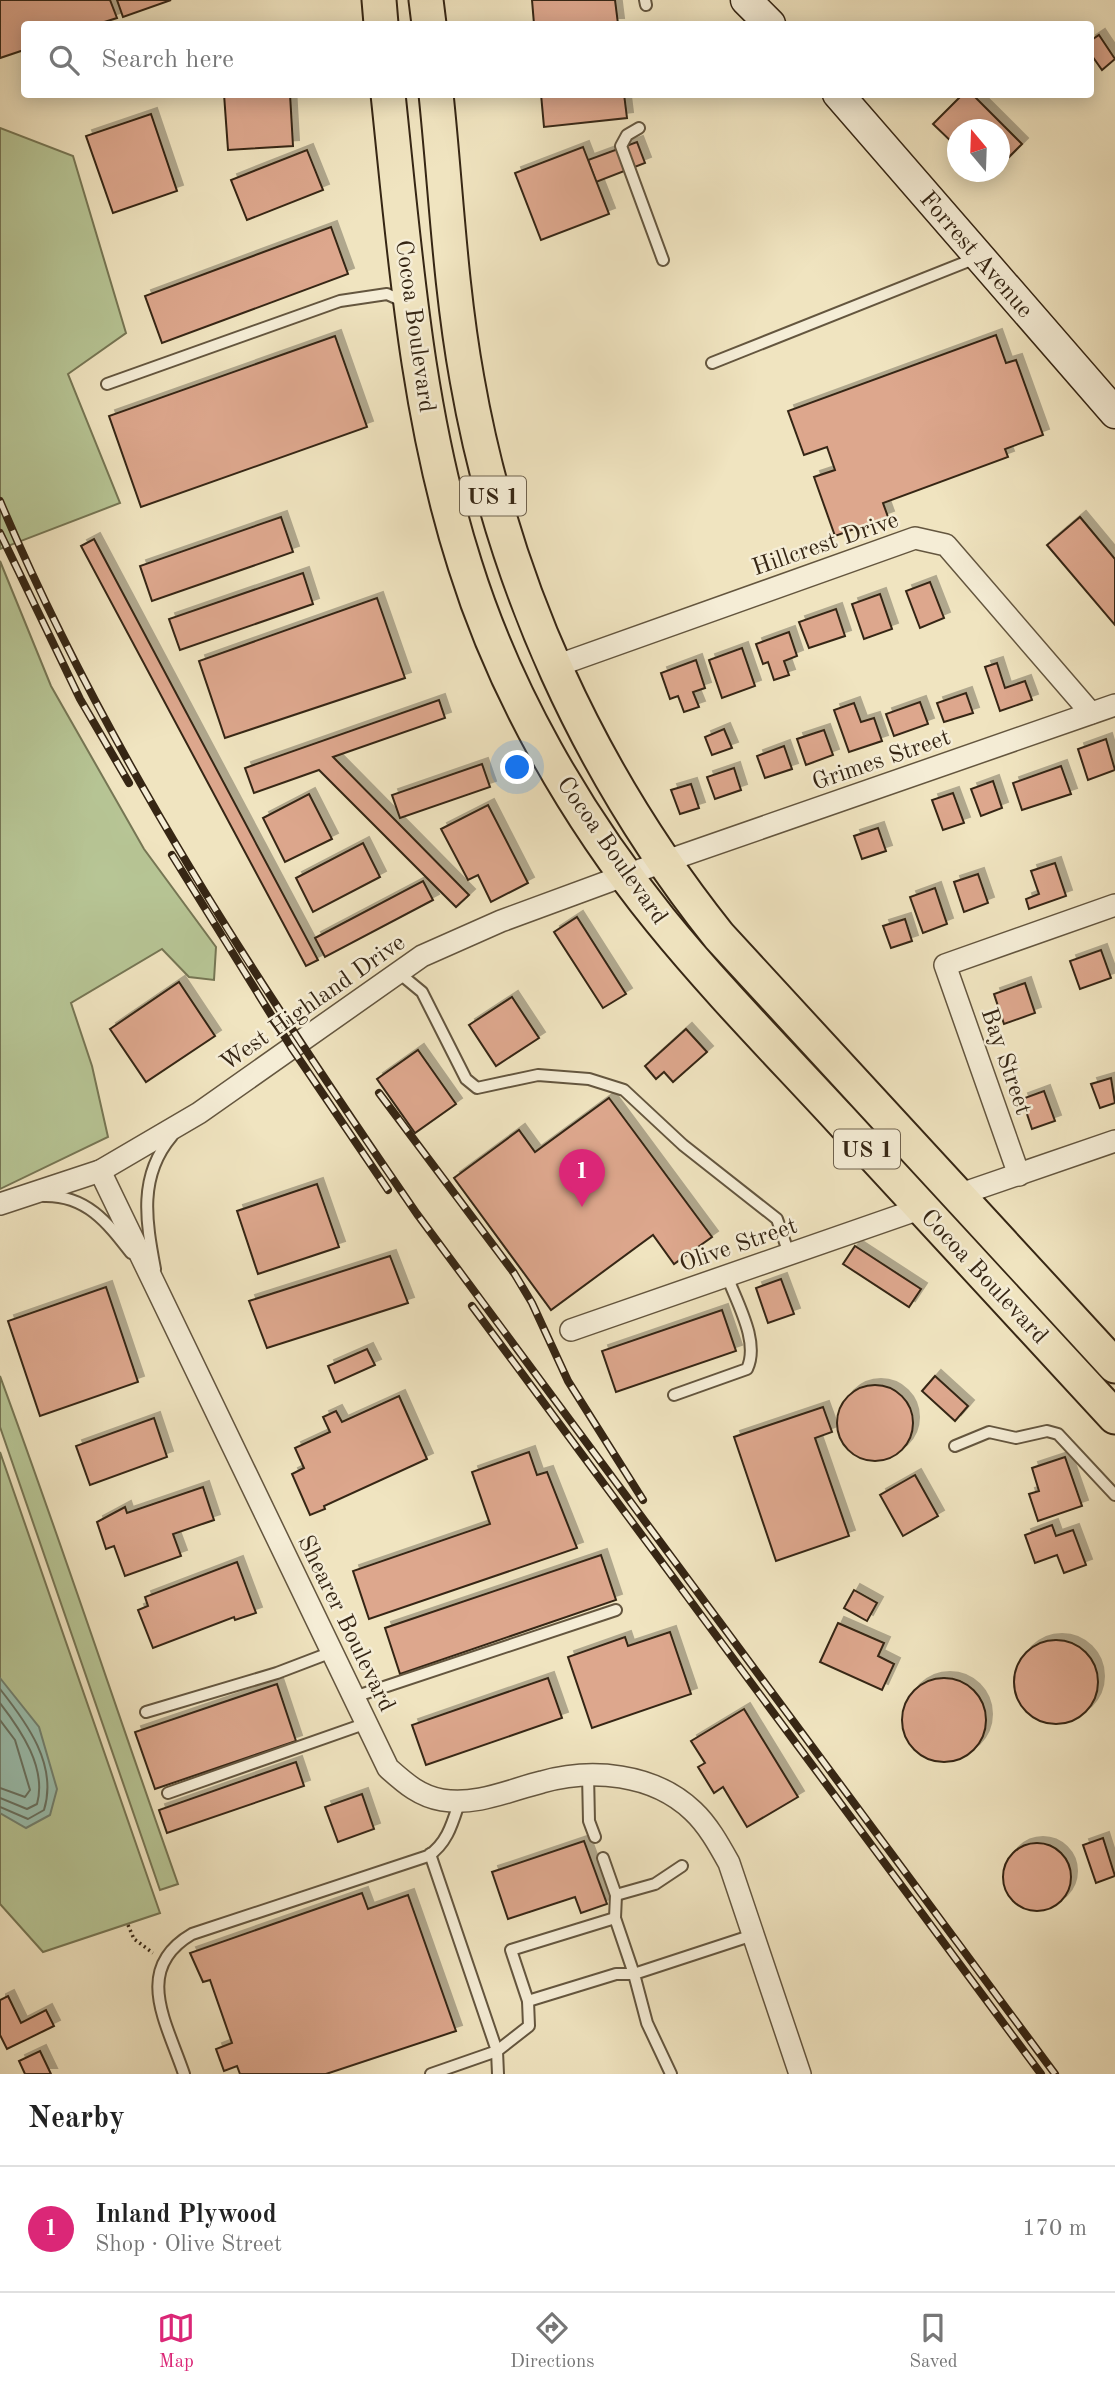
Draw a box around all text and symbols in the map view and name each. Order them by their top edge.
search box [21,21,1094,98]
icon: search [45,41,83,79]
text: Search here [101,47,234,73]
north arrow [947,119,1010,182]
street label: Forrest Avenue [914,187,1037,323]
street label: Cocoa Boulevard [390,239,438,414]
road number: US 1 [460,476,526,516]
street label: Hillcrest Drive [749,509,902,581]
street label: Grimes Street [809,726,954,796]
your location [500,750,534,784]
street label: Cocoa Boulevard [552,773,671,929]
street label: West Highland Drive [216,931,410,1076]
street label: Bay Street [976,1005,1035,1118]
road number: US 1 [834,1130,900,1168]
pin: 1 [559,1149,605,1207]
street label: Cocoa Boulevard [915,1206,1052,1349]
street label: Olive Street [677,1215,801,1277]
street label: Shearer Boulevard [292,1532,398,1716]
text: Nearby [28,2104,125,2134]
text: Inland Plywood [95,2202,277,2228]
text: 1 [44,2217,58,2240]
text: 170 m [1022,2217,1087,2240]
text: Shop · Olive Street [95,2233,282,2256]
tab: Map [157,2309,195,2374]
tab: Directions [510,2309,595,2374]
tab: Saved [909,2309,958,2374]

